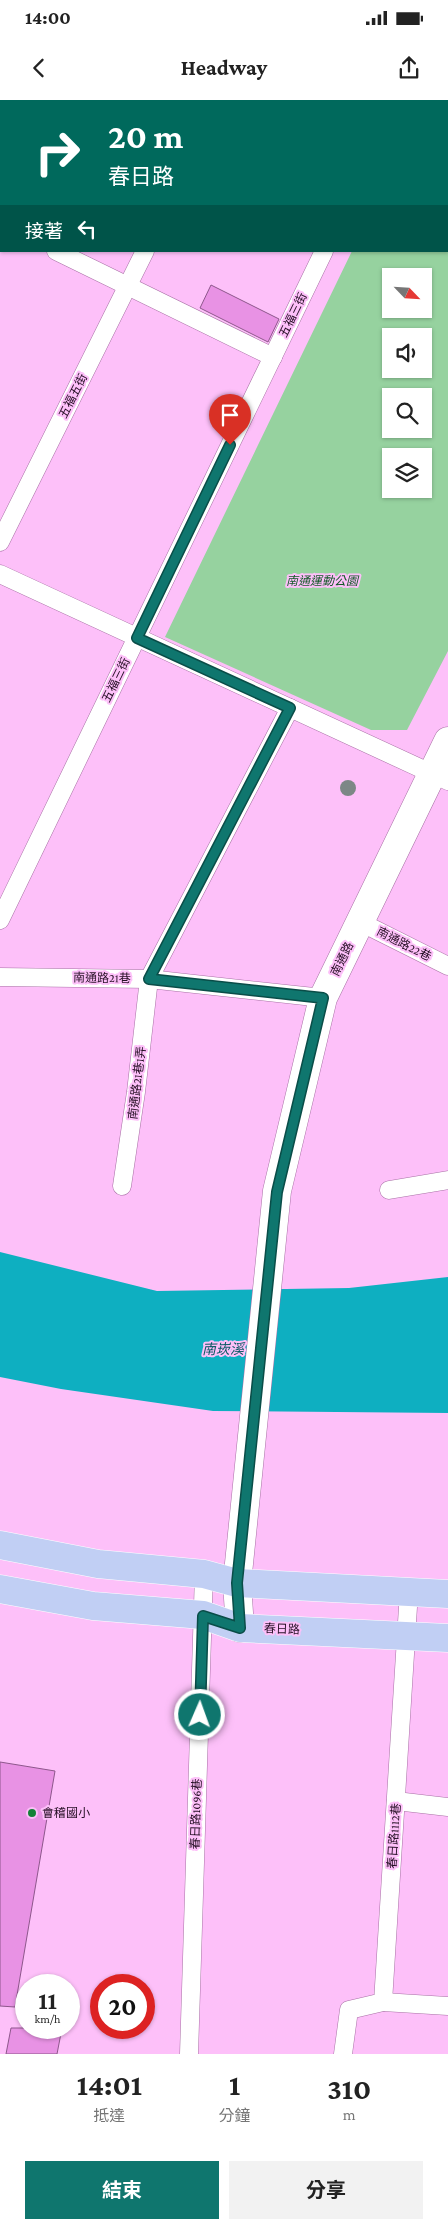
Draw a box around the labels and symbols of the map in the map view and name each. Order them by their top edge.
north arrow [382,268,432,318]
street label: 五福三街 [276,290,310,340]
street label: 五福五街 [56,371,90,421]
pin [209,394,251,445]
park label: 南通運動公園 [286,574,360,588]
street label: 五福三街 [99,655,133,705]
street label: 南通路22巷 [374,924,434,964]
street label: 南通路 [328,940,356,978]
street label: 南通路21巷 [73,970,131,986]
street label: 南通路21巷1弄 [126,1046,148,1120]
water label: 南崁溪 [202,1341,246,1357]
street label: 春日路 [264,1621,300,1637]
position arrow [173,1688,225,1740]
street label: 春日路1096巷 [188,1778,204,1850]
street label: 春日路1112巷 [385,1803,403,1869]
place label: 會稽國小 [42,1806,90,1820]
marker: 會稽國小 [26,1807,38,1819]
speed limit sign: 20 [90,1974,155,2039]

